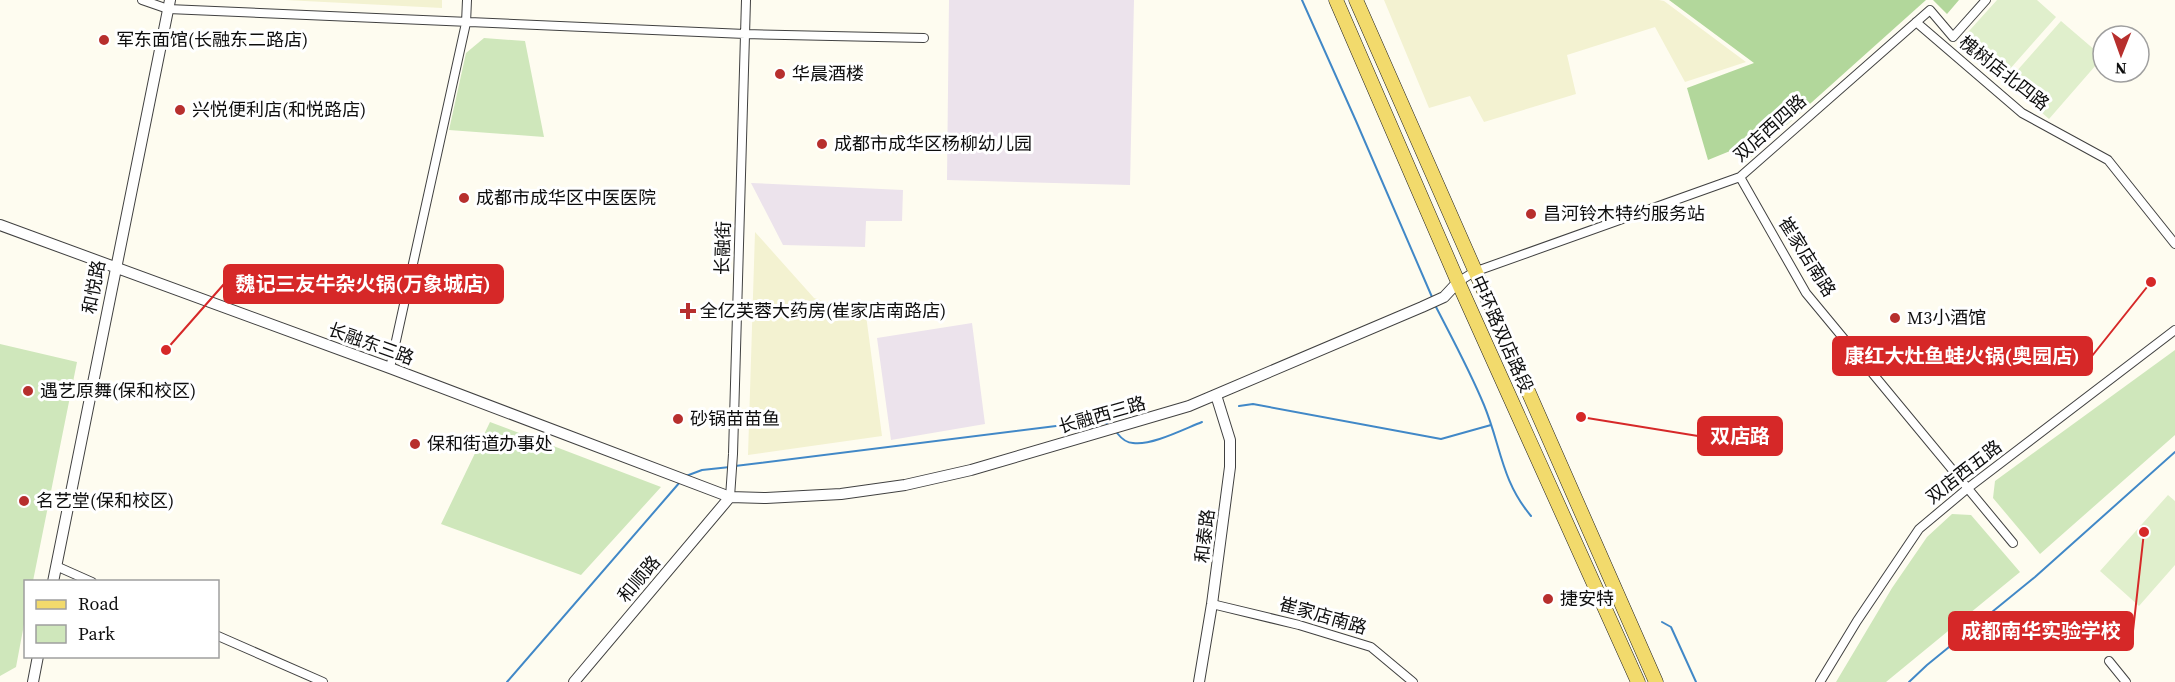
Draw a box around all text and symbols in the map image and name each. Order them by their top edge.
north arrow [2091,24,2151,84]
place label: 军东面馆(长融东二路店) [116,27,308,52]
street label: 槐树店北四路 [1954,30,2055,116]
marker: 军东面馆(长融东二路店) [97,33,111,47]
text: N [2114,58,2127,80]
place label: 华晨酒楼 [792,61,864,86]
marker: 华晨酒楼 [773,67,787,81]
street label: 双店西四路 [1728,88,1811,167]
place label: 兴悦便利店(和悦路店) [192,97,366,122]
marker: 兴悦便利店(和悦路店) [173,103,187,117]
place label: 成都市成华区杨柳幼儿园 [834,131,1032,156]
marker: 成都市成华区杨柳幼儿园 [815,137,829,151]
place label: 成都市成华区中医医院 [476,185,656,210]
marker: 成都市成华区中医医院 [457,191,471,205]
place label: 昌河铃木特约服务站 [1543,201,1705,226]
marker: 昌河铃木特约服务站 [1524,207,1538,221]
street label: 崔家店南路 [1773,212,1842,302]
street label: 长融街 [709,221,736,275]
street label: 和悦路 [76,258,111,316]
callout: 魏记三友牛杂火锅(万象城店) [224,265,503,303]
text: 魏记三友牛杂火锅(万象城店) [235,270,491,298]
street label: 中环路双店路段 [1465,271,1540,396]
place label: 全亿芙蓉大药房(崔家店南路店) [700,298,946,323]
marker: 全亿芙蓉大药房(崔家店南路店) [681,304,695,318]
place label: M3小酒馆 [1907,305,1986,330]
marker: M3小酒馆 [1888,311,1902,325]
street label: 长融东三路 [325,316,418,371]
callout: 康红大灶鱼蛙火锅(奥园店) [1833,337,2092,375]
text: 康红大灶鱼蛙火锅(奥园店) [1844,342,2080,370]
place label: 遇艺原舞(保和校区) [40,378,196,403]
marker: 遇艺原舞(保和校区) [21,384,35,398]
street label: 长融西三路 [1055,390,1149,439]
place label: 砂锅苗苗鱼 [690,406,780,431]
marker: 砂锅苗苗鱼 [671,412,685,426]
callout: 双店路 [1698,417,1782,455]
text: 双店路 [1710,422,1770,450]
place label: 保和街道办事处 [427,431,553,456]
street label: 双店西五路 [1921,434,2007,509]
marker: 保和街道办事处 [408,437,422,451]
place label: 名艺堂(保和校区) [36,488,174,513]
marker: 名艺堂(保和校区) [17,494,31,508]
street label: 和泰路 [1189,508,1220,564]
street label: 和顺路 [612,550,666,607]
legend [24,580,219,658]
place label: 捷安特 [1560,586,1614,611]
text: Road [78,591,119,616]
street label: 崔家店南路 [1276,591,1370,640]
marker: 捷安特 [1541,592,1555,606]
callout: 成都南华实验学校 [1949,612,2133,650]
text: 成都南华实验学校 [1961,617,2121,645]
text: Park [78,621,115,646]

